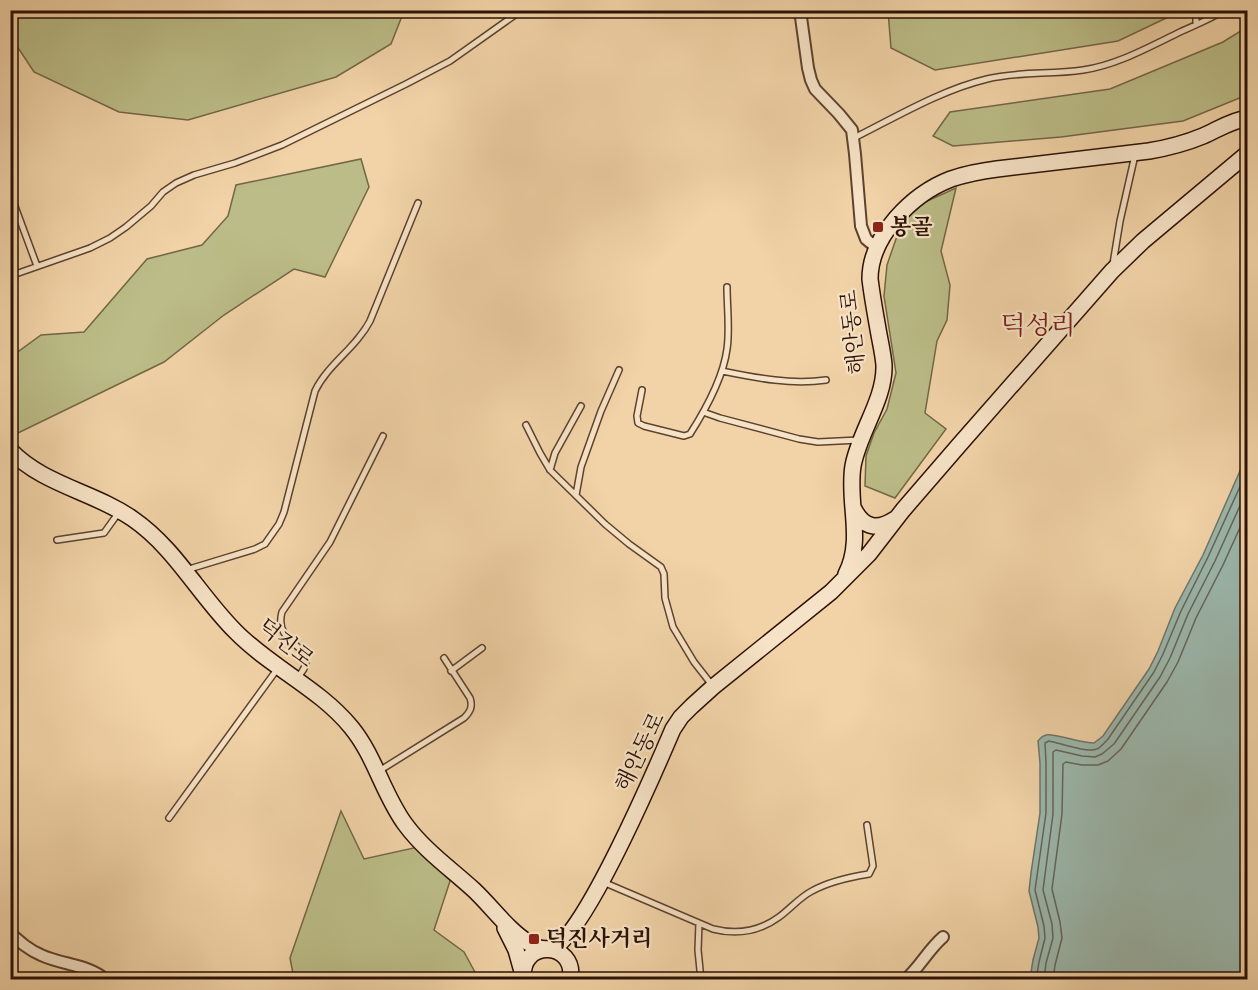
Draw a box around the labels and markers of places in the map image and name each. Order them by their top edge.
place label: 봉골 [890,214,933,240]
marker: 봉골 [871,220,885,234]
place label: 덕진사거리 [546,926,652,952]
marker: 덕진사거리 [527,932,541,946]

